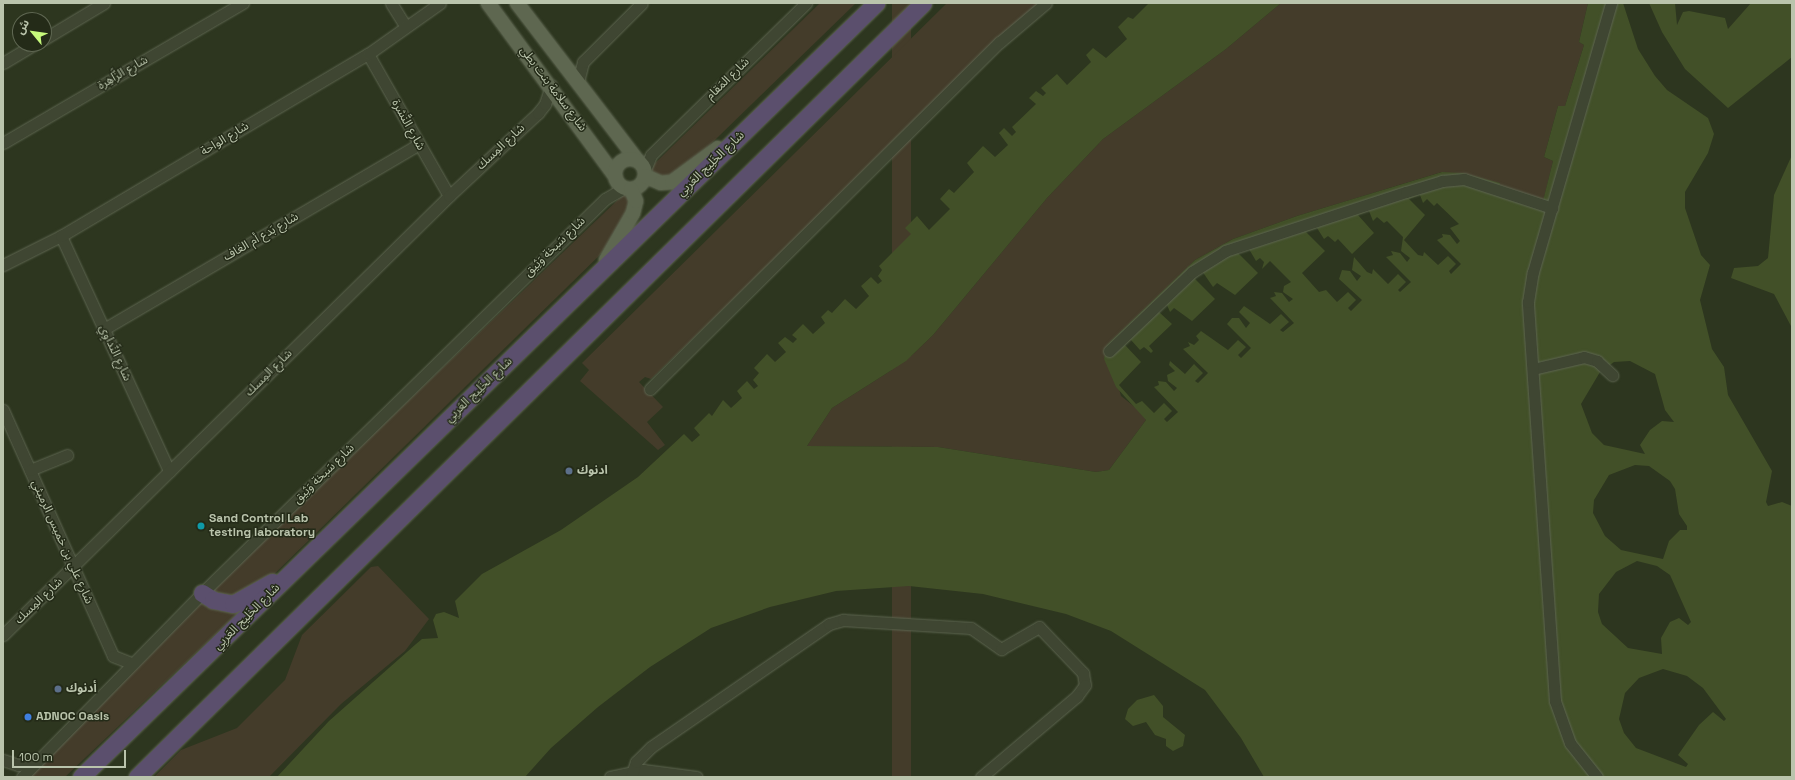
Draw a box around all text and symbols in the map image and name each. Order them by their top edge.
north arrow [12,12,52,52]
text: ش [13,17,32,37]
street label: شارع سلامة بنت بطي [516,44,590,134]
street label: شارع الزَّاهِرة [95,53,151,93]
street label: شارع المَقام [703,55,753,103]
street label: شارع النَّشرة [388,97,428,153]
street label: شارع الواحة [198,119,252,159]
street label: شارع المِسك [474,121,528,173]
street label: شارع الخَلِيج العَربِي [674,128,748,200]
street label: شارع بَدع أم الغاف [221,210,301,264]
street label: شارع سَبخة وَثِيق [521,214,589,280]
street label: شارع النَّداوِي [96,323,134,383]
street label: شارع المِسك [242,346,296,400]
street label: شارع الخَلِيج العَربِي [442,354,516,426]
street label: شارع سَبخة وَثِيق [290,441,358,507]
place label: ادنوك [577,464,608,478]
marker: ادنوك [564,466,574,476]
street label: شارع علي بن خميس الرميثي [28,478,96,606]
place label: Sand Control Lab testing laboratory [209,512,315,540]
marker: Sand Control Lab testing laboratory [196,521,206,531]
street label: شارع المِسك [12,575,66,627]
street label: شارع الخَلِيج العَربِي [211,581,283,653]
place label: أدنوك [66,682,97,696]
marker: أدنوك [53,684,63,694]
place label: ADNOC Oasis [36,710,109,724]
marker: ADNOC Oasis [23,712,33,722]
scale bar [14,742,128,768]
text: 100 m [19,749,53,765]

